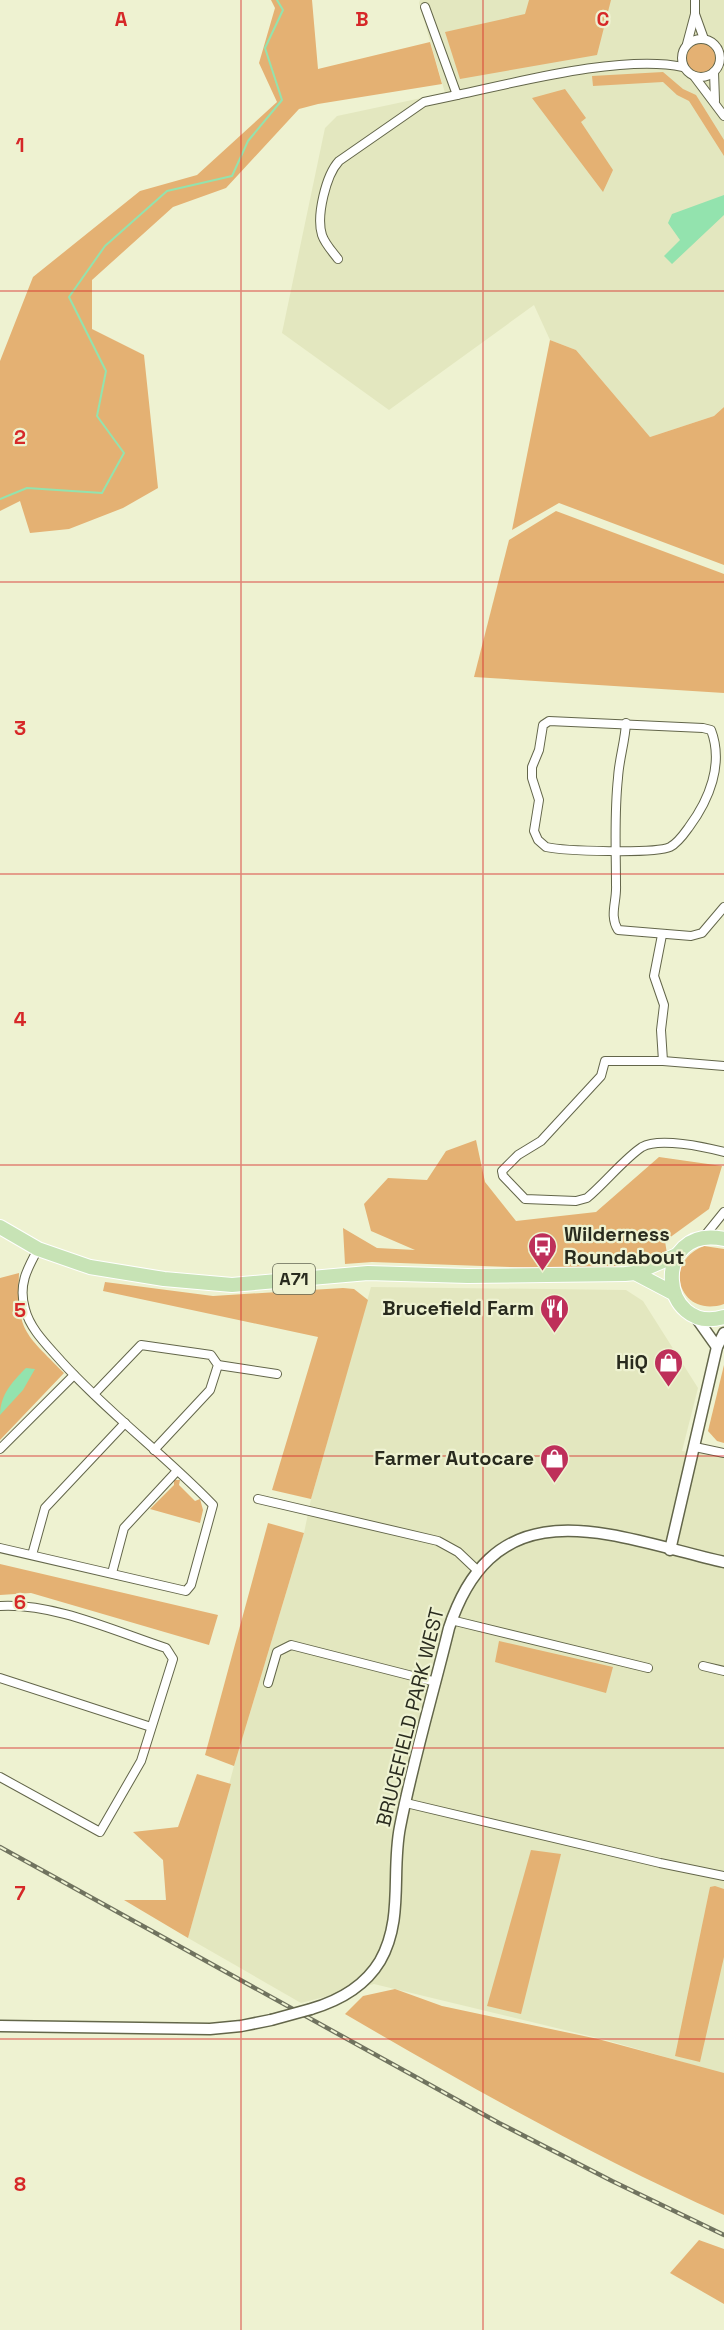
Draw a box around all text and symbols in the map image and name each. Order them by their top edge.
text: A [115,6,128,32]
text: B [355,6,369,32]
text: C [597,6,610,32]
text: 1 [15,132,25,158]
text: 2 [14,424,26,450]
text: 3 [14,715,26,741]
text: 4 [14,1006,27,1032]
place label: Wilderness Roundabout [564,1221,684,1270]
bus stop icon: Wilderness Roundabout [527,1230,559,1272]
road number: A71 [273,1264,315,1294]
restaurant icon: Brucefield Farm [539,1292,571,1334]
place label: Brucefield Farm [382,1295,534,1321]
text: 5 [14,1297,26,1323]
shop icon: HiQ [653,1346,685,1388]
place label: HiQ [616,1349,648,1375]
shop icon: Farmer Autocare [539,1442,571,1484]
place label: Farmer Autocare [374,1445,534,1471]
text: 6 [14,1589,26,1615]
street label: BRUCEFIELD PARK WEST [370,1604,450,1829]
text: 7 [14,1880,26,1906]
text: 8 [14,2171,26,2197]

